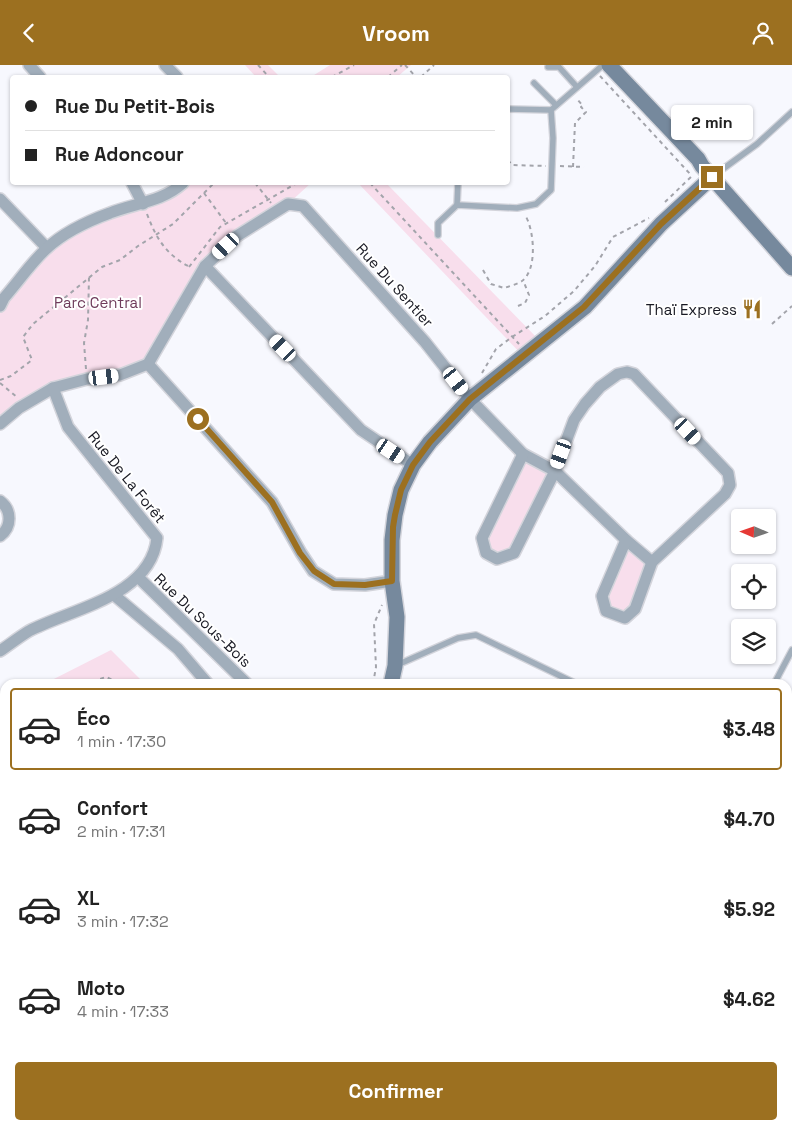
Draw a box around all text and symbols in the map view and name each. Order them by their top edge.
icon: back [15,19,43,47]
text: Vroom [362,19,430,47]
icon: person [749,19,777,47]
text: Rue Du Petit-Bois [55,94,215,119]
callout: 2 min [671,104,753,139]
text: 2 min [691,112,733,133]
text: Rue Adoncour [55,142,184,167]
route end [701,166,723,188]
car [209,230,242,262]
street label: Rue Du Sentier [352,239,438,331]
park label: Parc Central [54,293,142,312]
restaurant icon: Thaï Express [741,298,763,320]
place label: Thaï Express [646,300,737,319]
car [267,332,298,364]
car [440,365,471,397]
car [88,368,119,386]
route start [187,408,209,430]
car [672,415,703,447]
street label: Rue De La Forêt [84,427,170,527]
car [374,436,407,466]
car [548,437,573,471]
north arrow [731,509,776,554]
map controls [731,509,776,664]
button: locate [731,564,776,609]
street label: Rue Du Sous-Bois [151,569,256,671]
button: layers [731,619,776,664]
text: Éco [77,706,110,731]
icon: car [17,707,62,752]
text: $3.48 [723,717,775,742]
text: 1 min · 17:30 [77,731,166,752]
text: Confort [77,796,148,821]
icon: car [17,797,62,842]
text: $4.70 [724,807,775,832]
text: 2 min · 17:31 [77,821,165,842]
text: XL [77,886,100,911]
icon: car [17,887,62,932]
text: $5.92 [723,897,775,922]
text: 3 min · 17:32 [77,911,169,932]
text: Moto [77,976,125,1001]
icon: car [17,977,62,1022]
text: $4.62 [723,987,775,1012]
text: 4 min · 17:33 [77,1001,169,1022]
button: Confirmer [15,1062,777,1120]

